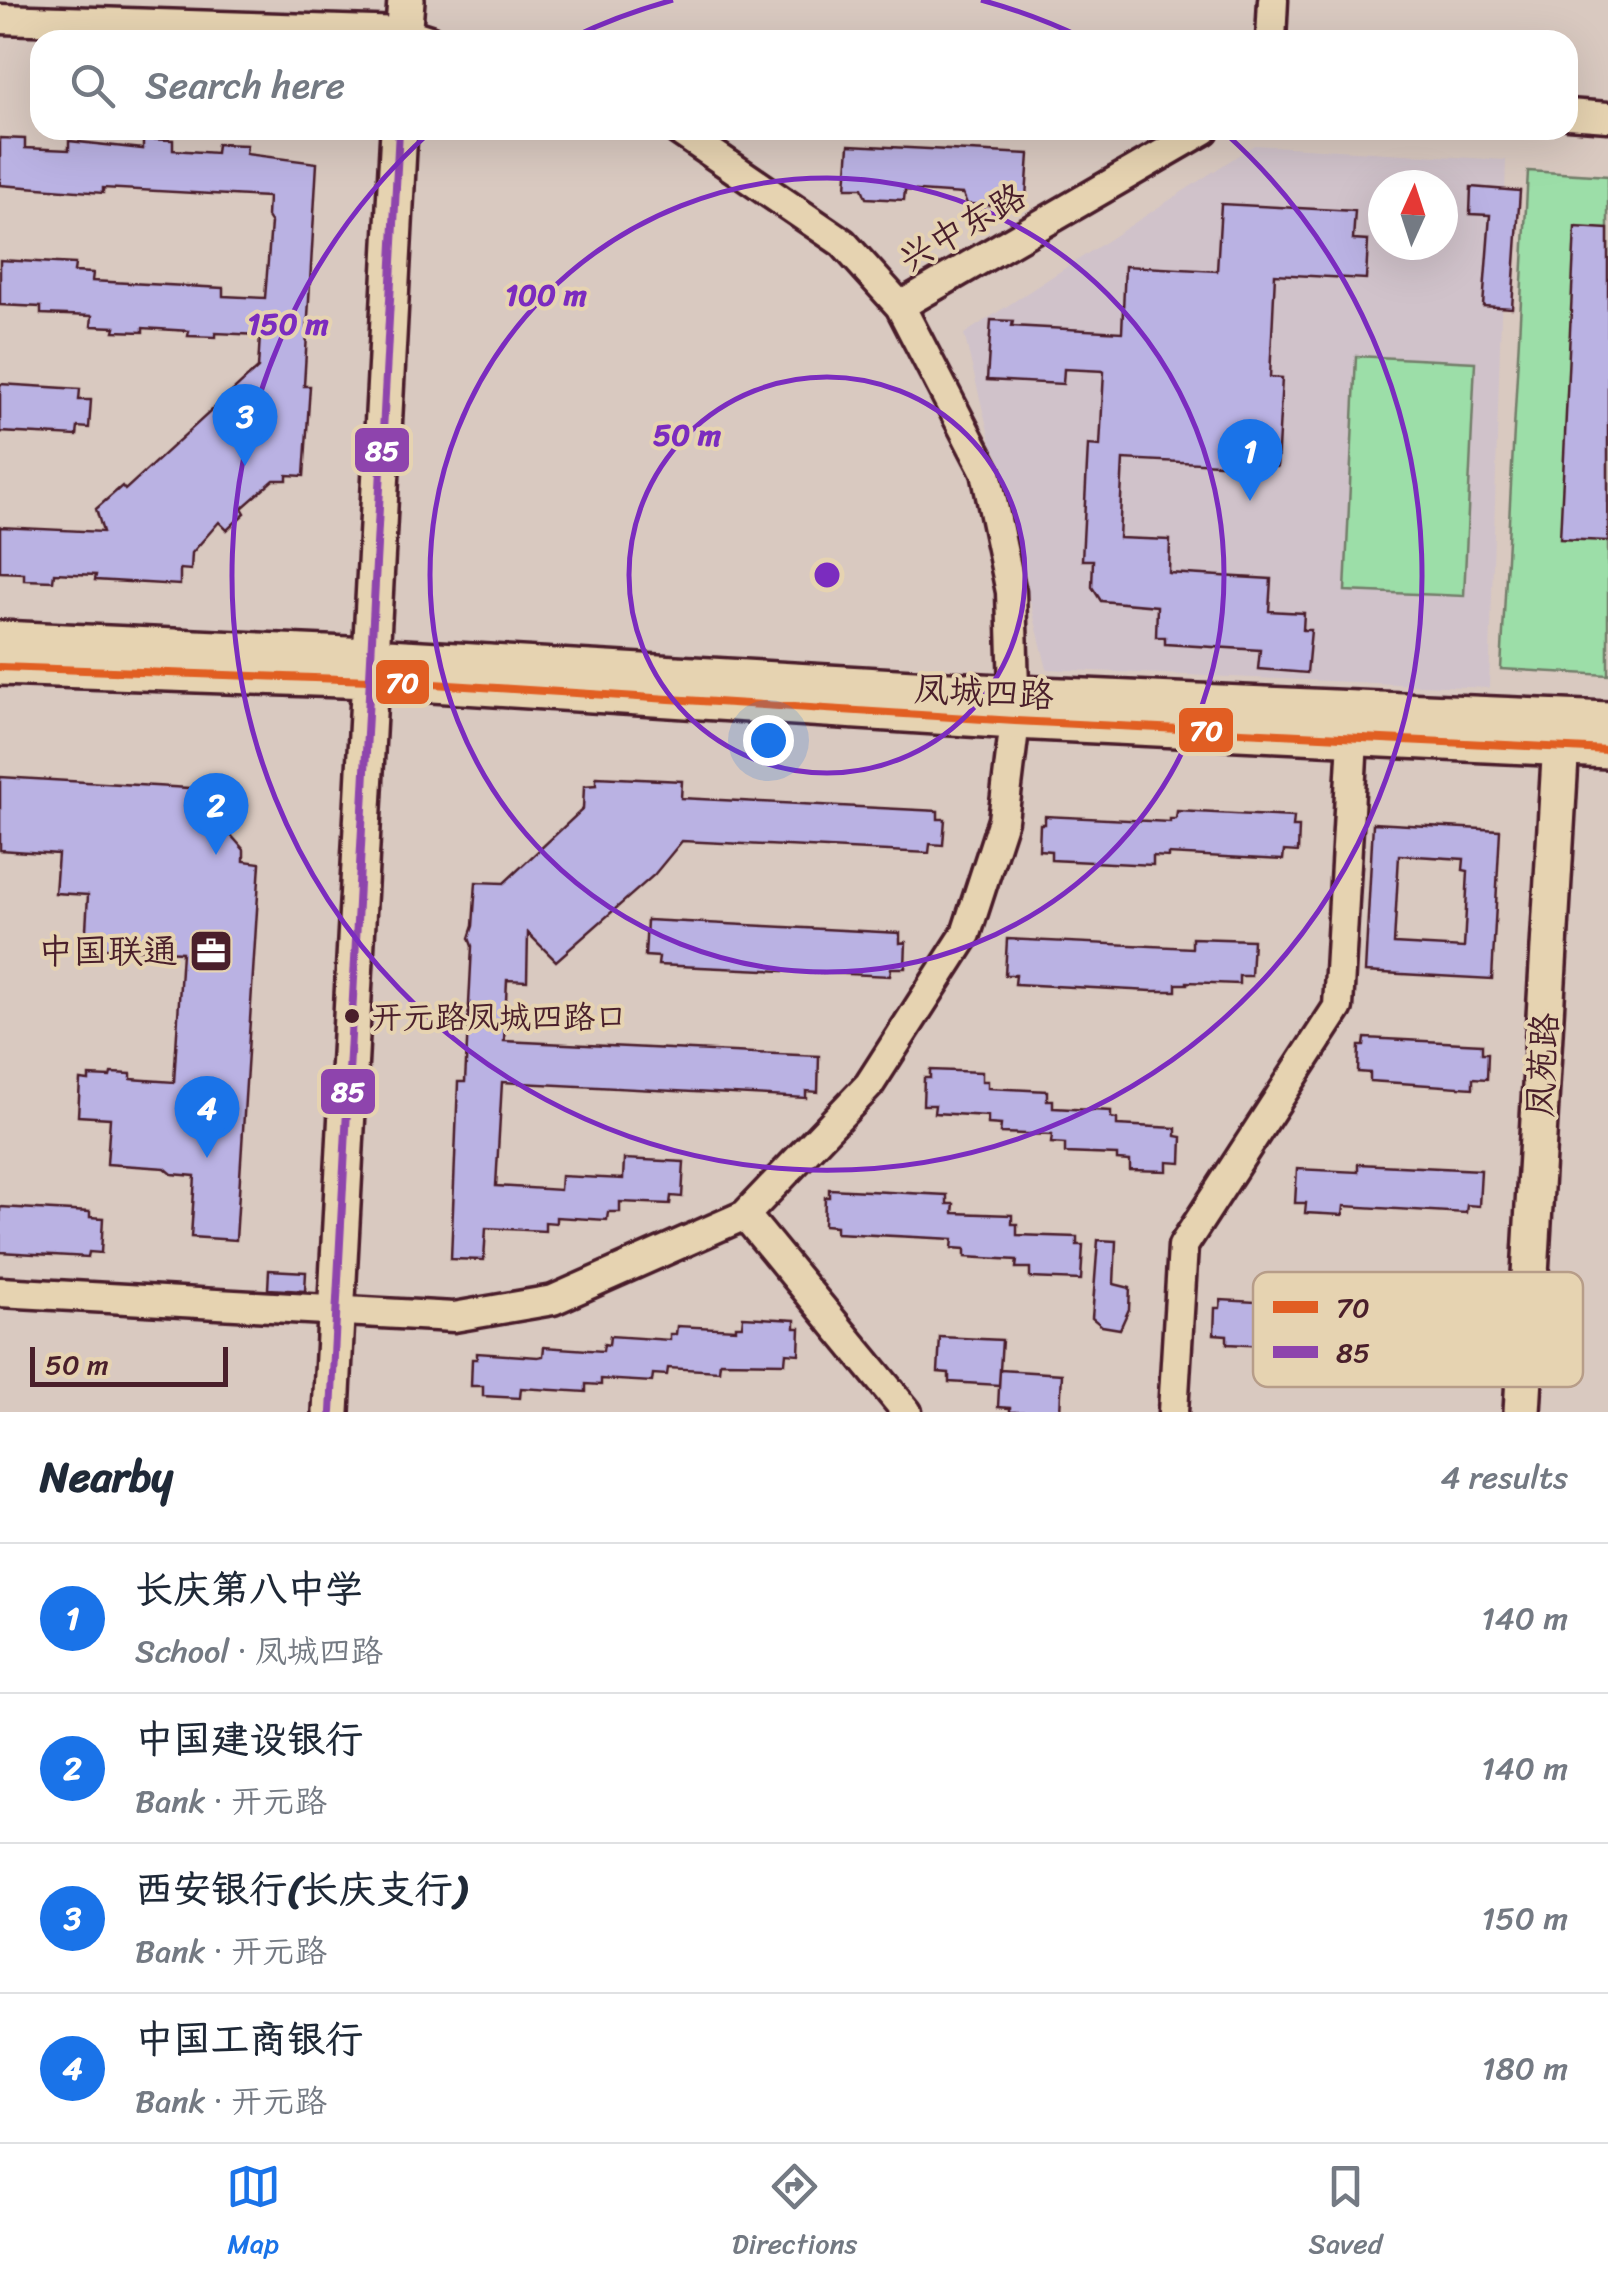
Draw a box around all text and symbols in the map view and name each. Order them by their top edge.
search box [30,30,1578,140]
text: Search here [145,52,345,119]
icon: search [65,58,120,113]
street label: 兴中东路 [886,165,1038,289]
north arrow [1368,170,1458,260]
text: 100 m [505,268,587,322]
text: 150 m [248,297,329,351]
pin: 3 [212,384,278,466]
text: 50 m [653,408,721,462]
pin: 1 [1218,418,1282,501]
line badge: 85 [353,426,411,474]
text: 85 [364,426,399,475]
centre of rings [809,557,845,593]
street label: 凤城四路 [912,657,1056,727]
line badge: 70 [374,658,431,706]
text: 70 [385,658,419,707]
line badge: 70 [1177,706,1235,754]
text: 70 [1189,706,1223,755]
your location [743,715,794,766]
pin: 2 [184,772,248,855]
place label: 中国联通 [38,920,178,982]
office icon: 中国联通 [188,928,234,974]
place label: 开元路凤城四路口 [371,989,627,1046]
marker: 开元路凤城四路口 [342,1006,362,1026]
street label: 凤苑路 [1508,1011,1576,1119]
line badge: 85 [319,1067,377,1116]
text: 85 [330,1067,365,1116]
pin: 4 [174,1076,240,1158]
legend [1253,1272,1583,1387]
text: 70 [1336,1283,1370,1332]
text: 85 [1336,1328,1370,1377]
text: 50 m [45,1340,109,1389]
scale bar [30,1342,228,1386]
text: Nearby [40,1440,173,1514]
text: 4 results [1440,1449,1568,1506]
text: 长庆第八中学 [135,1556,363,1623]
text: 1 [66,1590,79,1647]
text: 140 m [1481,1590,1568,1647]
text: School · 凤城四路 [135,1623,383,1680]
text: 中国建设银行 [135,1706,363,1773]
text: 2 [63,1740,82,1797]
text: 140 m [1481,1740,1568,1797]
text: Bank · 开元路 [135,1773,327,1830]
text: 西安银行(长庆支行) [135,1856,466,1923]
text: 3 [64,1890,81,1947]
text: 150 m [1482,1890,1568,1947]
text: Bank · 开元路 [135,1923,327,1980]
text: 中国工商银行 [135,2006,363,2073]
text: 4 [62,2040,83,2097]
text: 180 m [1482,2040,1568,2097]
text: Bank · 开元路 [135,2073,327,2130]
tab: Map [226,2159,281,2268]
tab: Directions [732,2159,857,2268]
tab: Saved [1309,2159,1382,2268]

